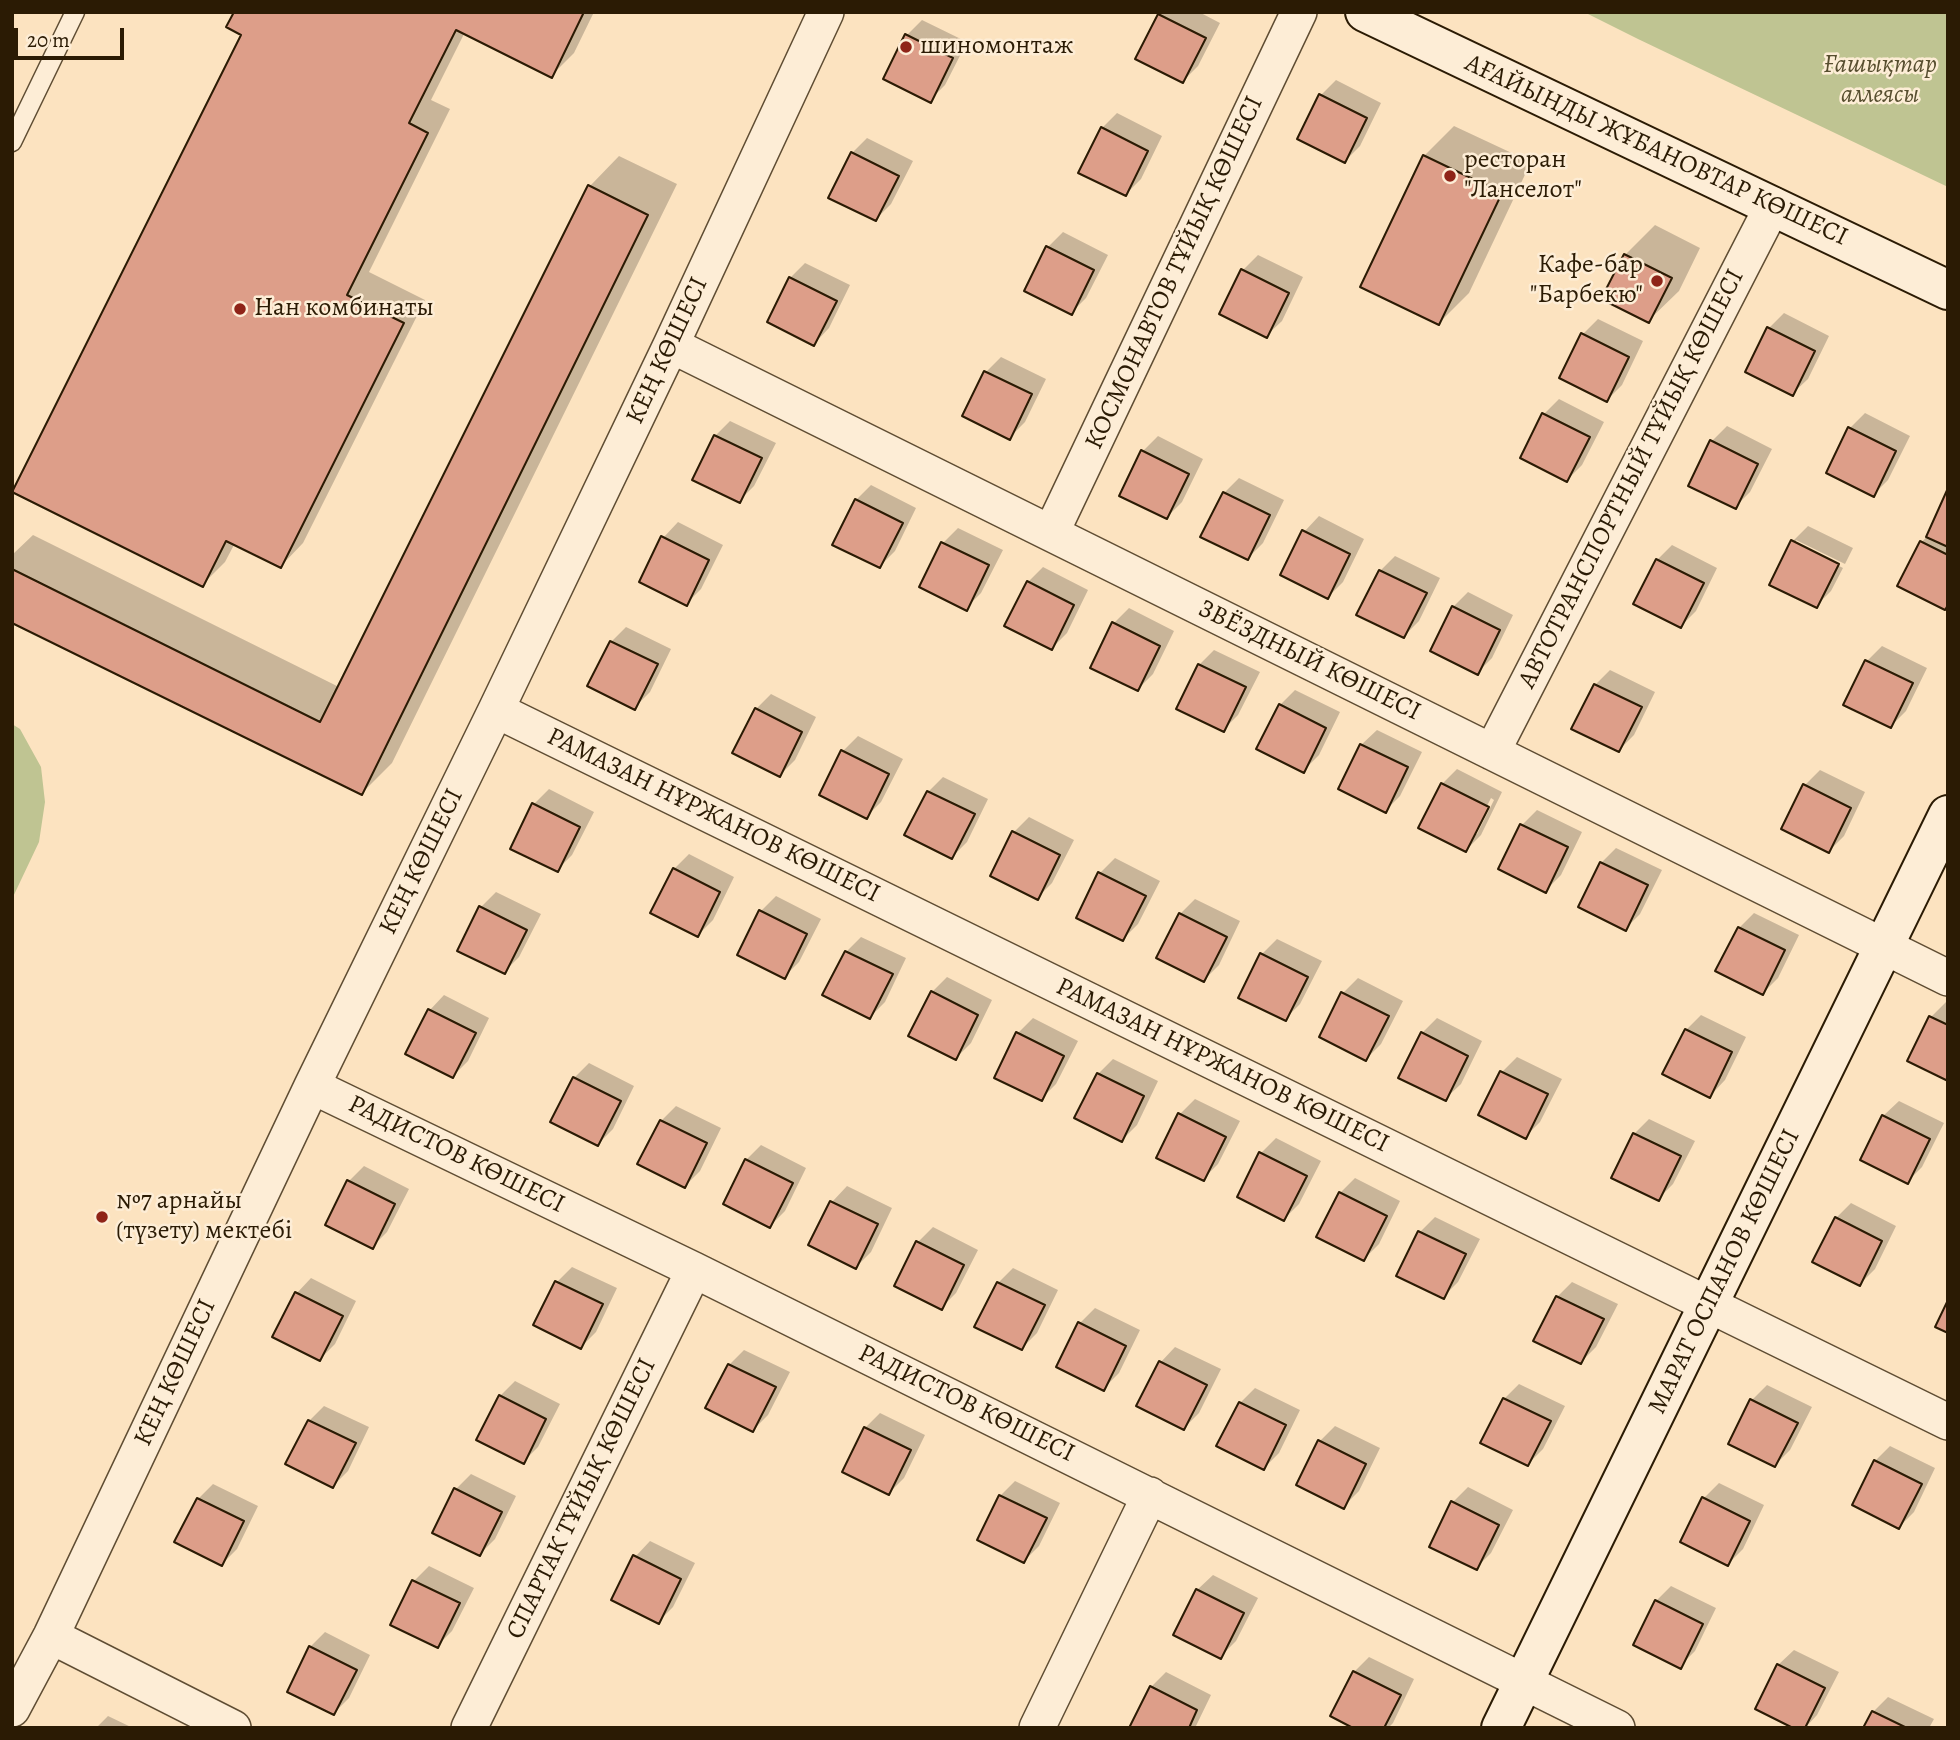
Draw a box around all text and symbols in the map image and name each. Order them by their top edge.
scale bar [18,14,128,58]
text: 20 m [27,26,70,54]
place label: шиномонтаж [920,31,1074,63]
marker: шиномонтаж [898,39,914,55]
street label: АҒАЙЫНДЫ ЖҰБАНОВТАР КӨШЕСІ [1460,48,1852,254]
park label: Ғашықтар аллеясы [1823,50,1937,112]
street label: КОСМОНАВТОВ ТҰЙЫҚ КӨШЕСІ [1079,91,1271,455]
place label: ресторан "Ланселот" [1464,145,1582,206]
marker: ресторан "Ланселот" [1442,168,1458,184]
place label: Кафе-бар "Барбекю" [1530,250,1643,312]
street label: АВТОТРАНСПОРТНЫЙ ТҰЙЫҚ КӨШЕСІ [1512,264,1752,694]
street label: КЕҢ КӨШЕСІ [620,273,716,429]
marker: Кафе-бар "Барбекю" [1649,273,1665,289]
place label: Нан комбинаты [254,293,434,325]
marker: Нан комбинаты [232,301,248,317]
street label: ЗВЁЗДНЫЙ КӨШЕСІ [1193,594,1425,728]
street label: РАМАЗАН НҰРЖАНОВ КӨШЕСІ [541,722,885,910]
street label: КЕҢ КӨШЕСІ [373,784,471,940]
street label: РАМАЗАН НҰРЖАНОВ КӨШЕСІ [1050,972,1394,1160]
street label: РАДИСТОВ КӨШЕСІ [343,1089,569,1221]
street label: МАРАТ ОСПАНОВ КӨШЕСІ [1642,1125,1808,1419]
place label: №7 арнайы (түзету) мектебі [116,1186,292,1248]
marker: №7 арнайы (түзету) мектебі [94,1209,110,1225]
street label: КЕҢ КӨШЕСІ [128,1295,224,1451]
street label: РАДИСТОВ КӨШЕСІ [853,1338,1079,1470]
street label: СПАРТАК ТҰЙЫҚ КӨШЕСІ [500,1354,664,1644]

